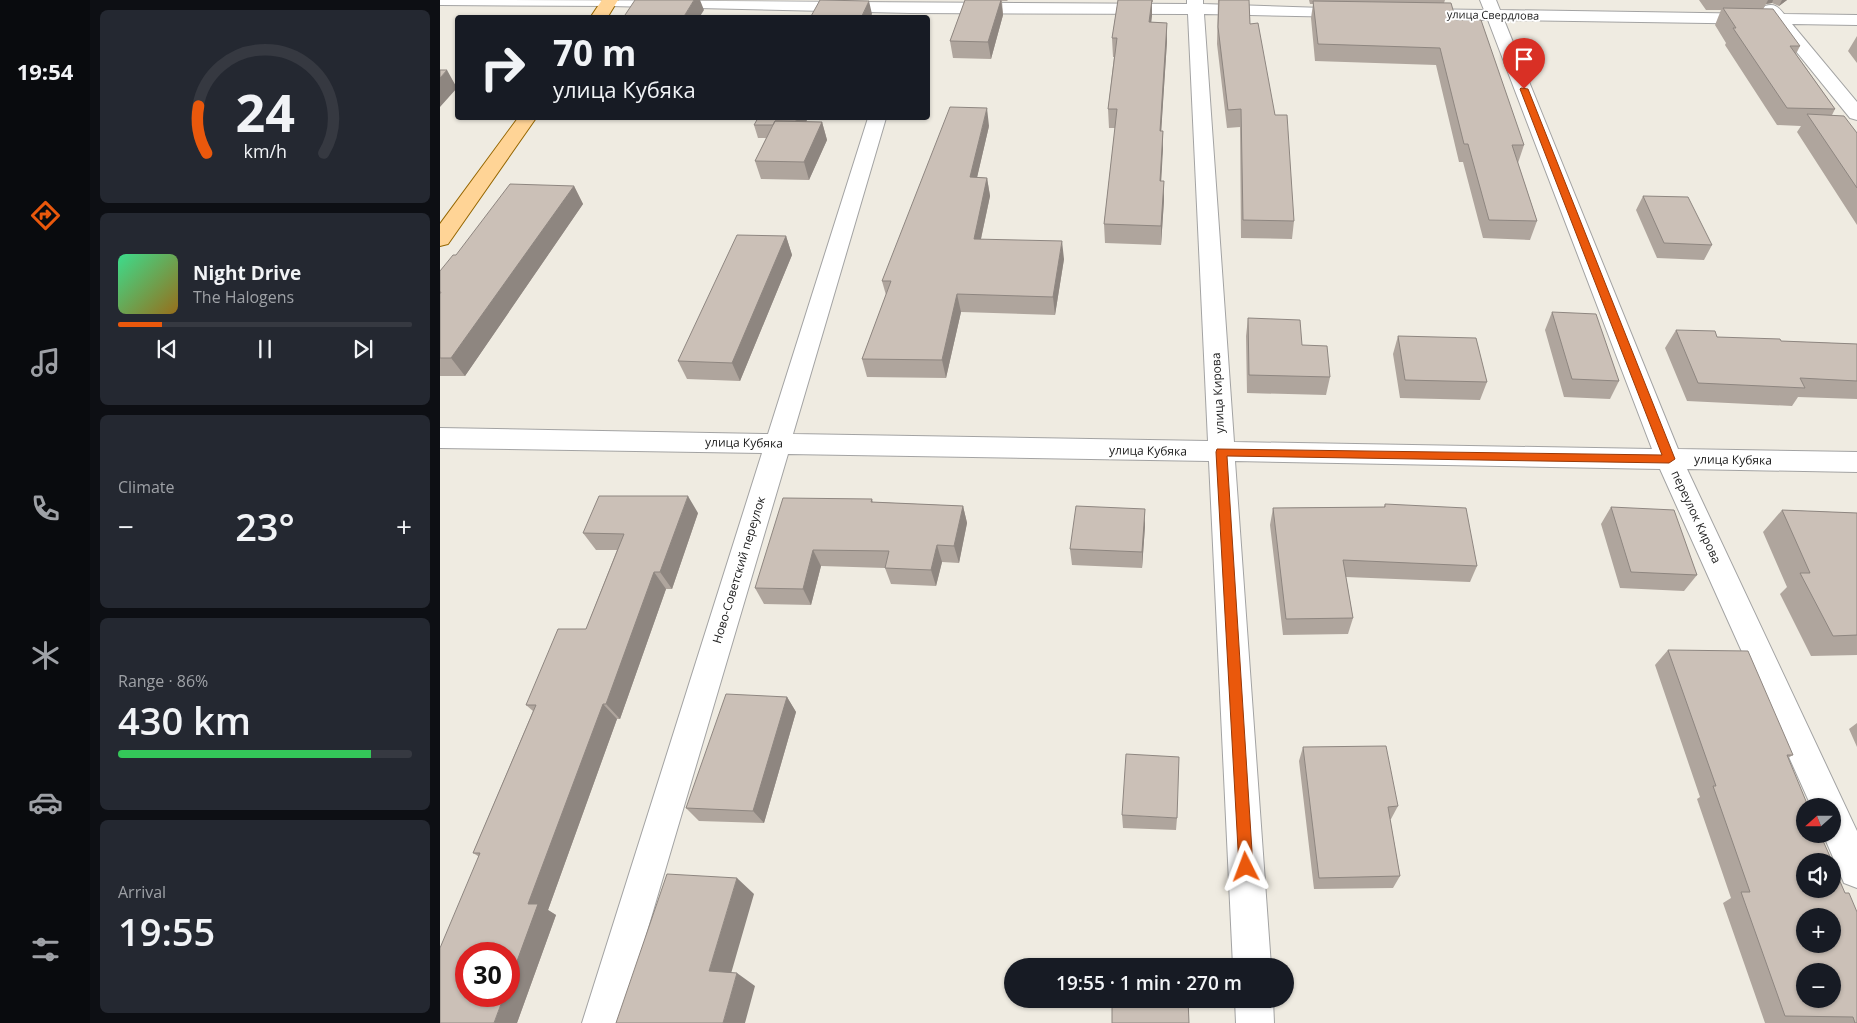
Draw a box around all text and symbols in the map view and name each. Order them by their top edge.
street label: улица Свердлова [1447,6,1539,23]
text: 70 m [553,29,636,76]
icon: right [470,35,535,100]
pin [1503,38,1545,89]
icon: arrive [1510,45,1538,73]
text: 19:54 [17,56,73,86]
text: улица Кубяка [553,74,696,104]
text: 24 [235,76,295,147]
text: km/h [243,139,287,163]
icon: directions [28,198,63,233]
text: Night Drive [193,260,301,286]
text: The Halogens [193,286,294,308]
icon: previous [153,335,181,363]
icon: pause [251,335,279,363]
icon: next [349,335,377,363]
icon: music [28,345,63,380]
street label: улица Кирова [1207,352,1228,434]
street label: улица Кубяка [705,433,783,452]
street label: улица Кубяка [1109,441,1187,460]
street label: улица Кубяка [1694,450,1772,469]
street label: переулок Кирова [1667,468,1725,566]
text: Climate [118,476,175,498]
icon: phone [28,491,63,526]
street label: Ново-Советский переулок [708,493,769,645]
text: 23° [235,500,295,552]
text: − [118,507,134,545]
text: + [396,507,412,545]
icon: climate [28,638,63,673]
text: Range · 86% [118,670,208,692]
text: 430 km [118,694,251,746]
icon: car [28,785,63,820]
north arrow [1796,798,1841,842]
map controls [1796,798,1841,1008]
position arrow [1219,840,1271,892]
button: sound [1796,853,1841,898]
text: Arrival [118,881,166,903]
text: 19:55 [118,905,215,957]
button: + [1796,908,1841,953]
icon: filters [28,932,63,967]
speed limit sign: 30 [455,942,520,1007]
button: − [1796,963,1841,1008]
text: 19:55 · 1 min · 270 m [1056,970,1242,996]

